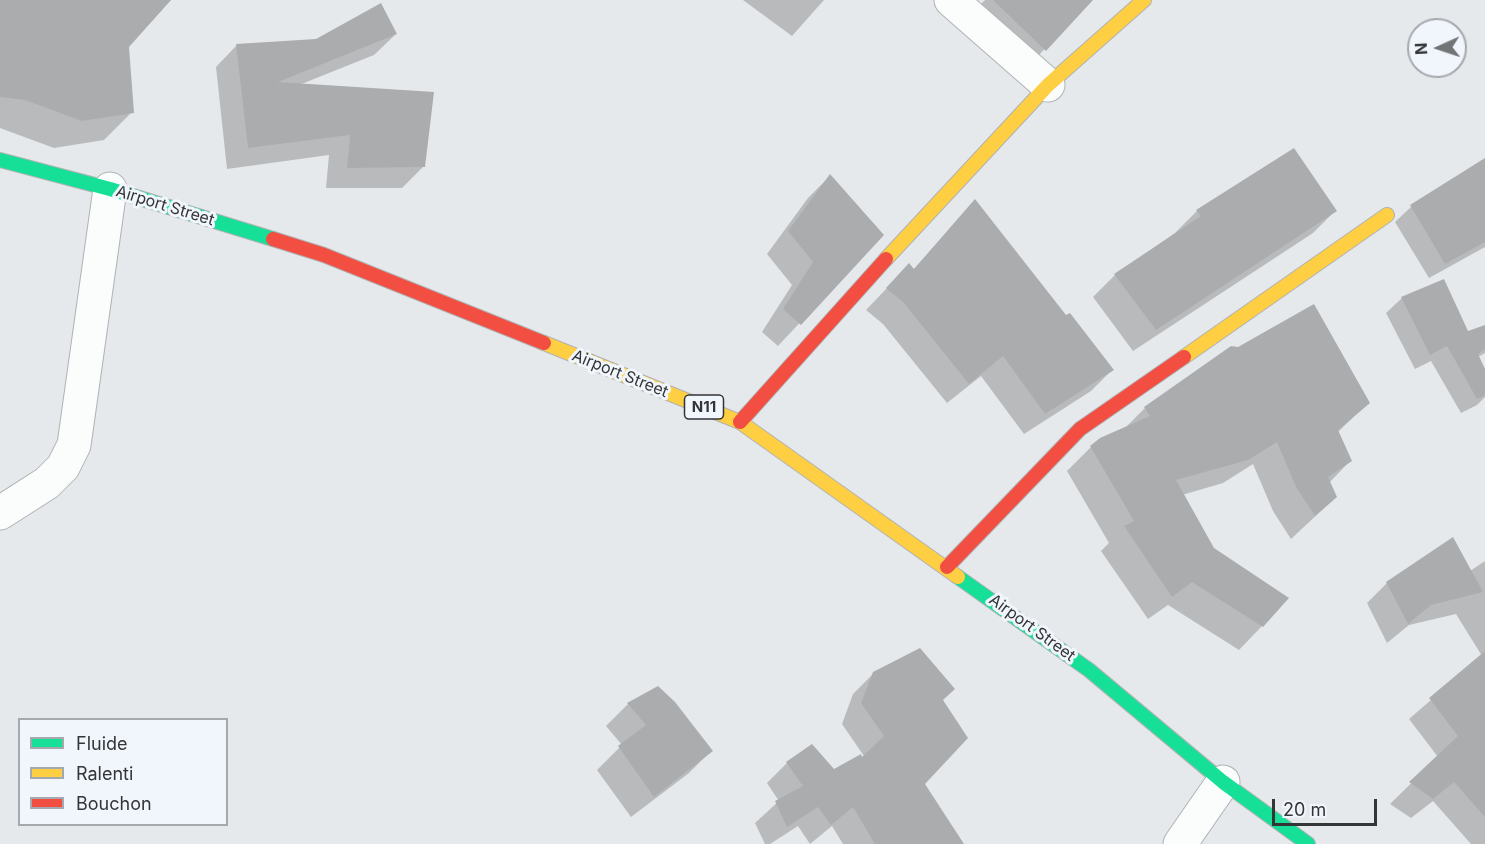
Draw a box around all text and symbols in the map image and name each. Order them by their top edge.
north arrow [1407,18,1467,78]
text: N [1411,42,1431,55]
street label: Airport Street [114,182,216,230]
street label: Airport Street [569,346,671,402]
road number: N11 [684,395,724,419]
street label: Airport Street [985,590,1079,666]
legend [18,718,228,826]
text: Fluide [76,733,128,754]
text: Ralenti [76,763,133,784]
scale bar [1275,787,1380,825]
text: Bouchon [76,793,152,814]
text: 20 m [1283,799,1326,820]

